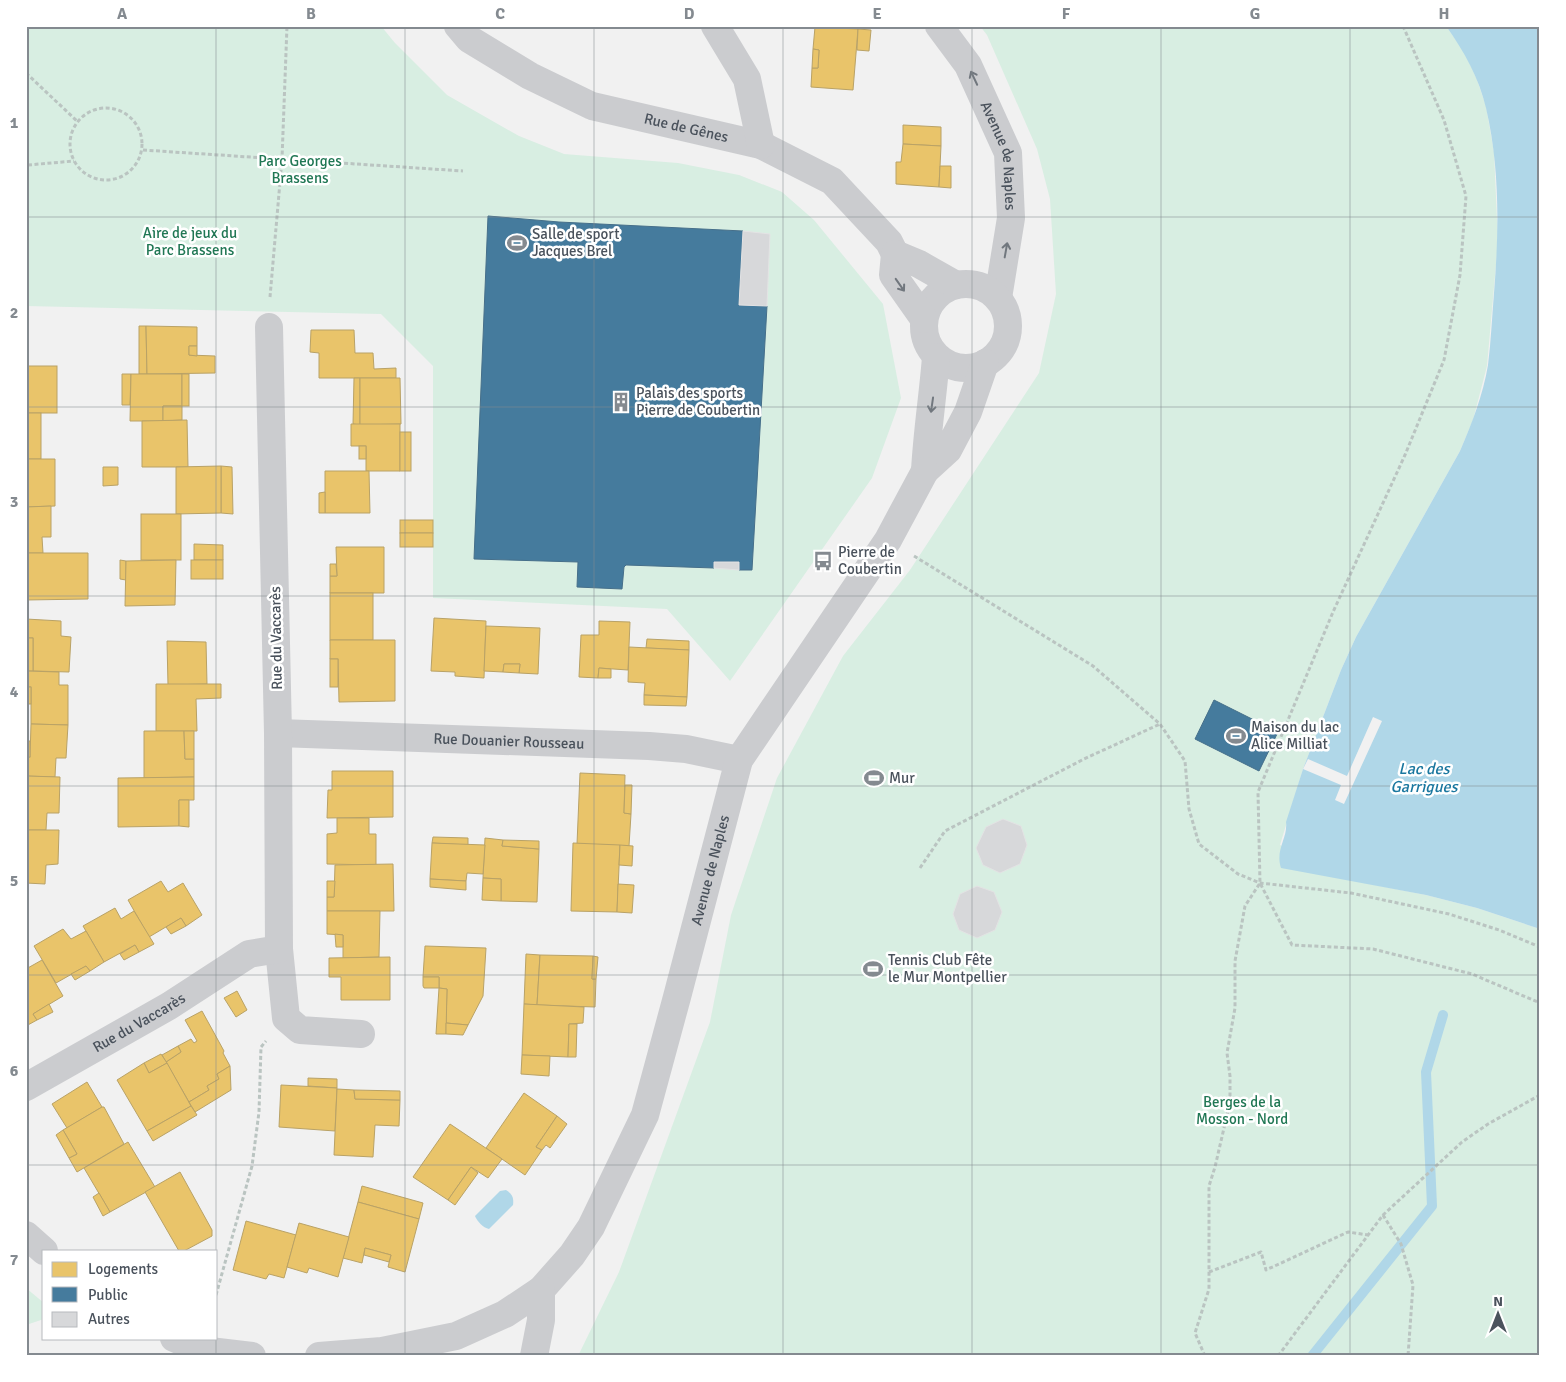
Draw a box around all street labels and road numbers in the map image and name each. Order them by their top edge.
street label: Avenue de Naples [977,98,1020,211]
street label: Rue de Gênes [642,109,731,146]
street label: Rue du Vaccarès [266,586,286,690]
street label: Rue Douanier Rousseau [433,729,585,753]
street label: Avenue de Naples [687,813,733,927]
street label: Rue du Vaccarès [90,989,189,1056]

